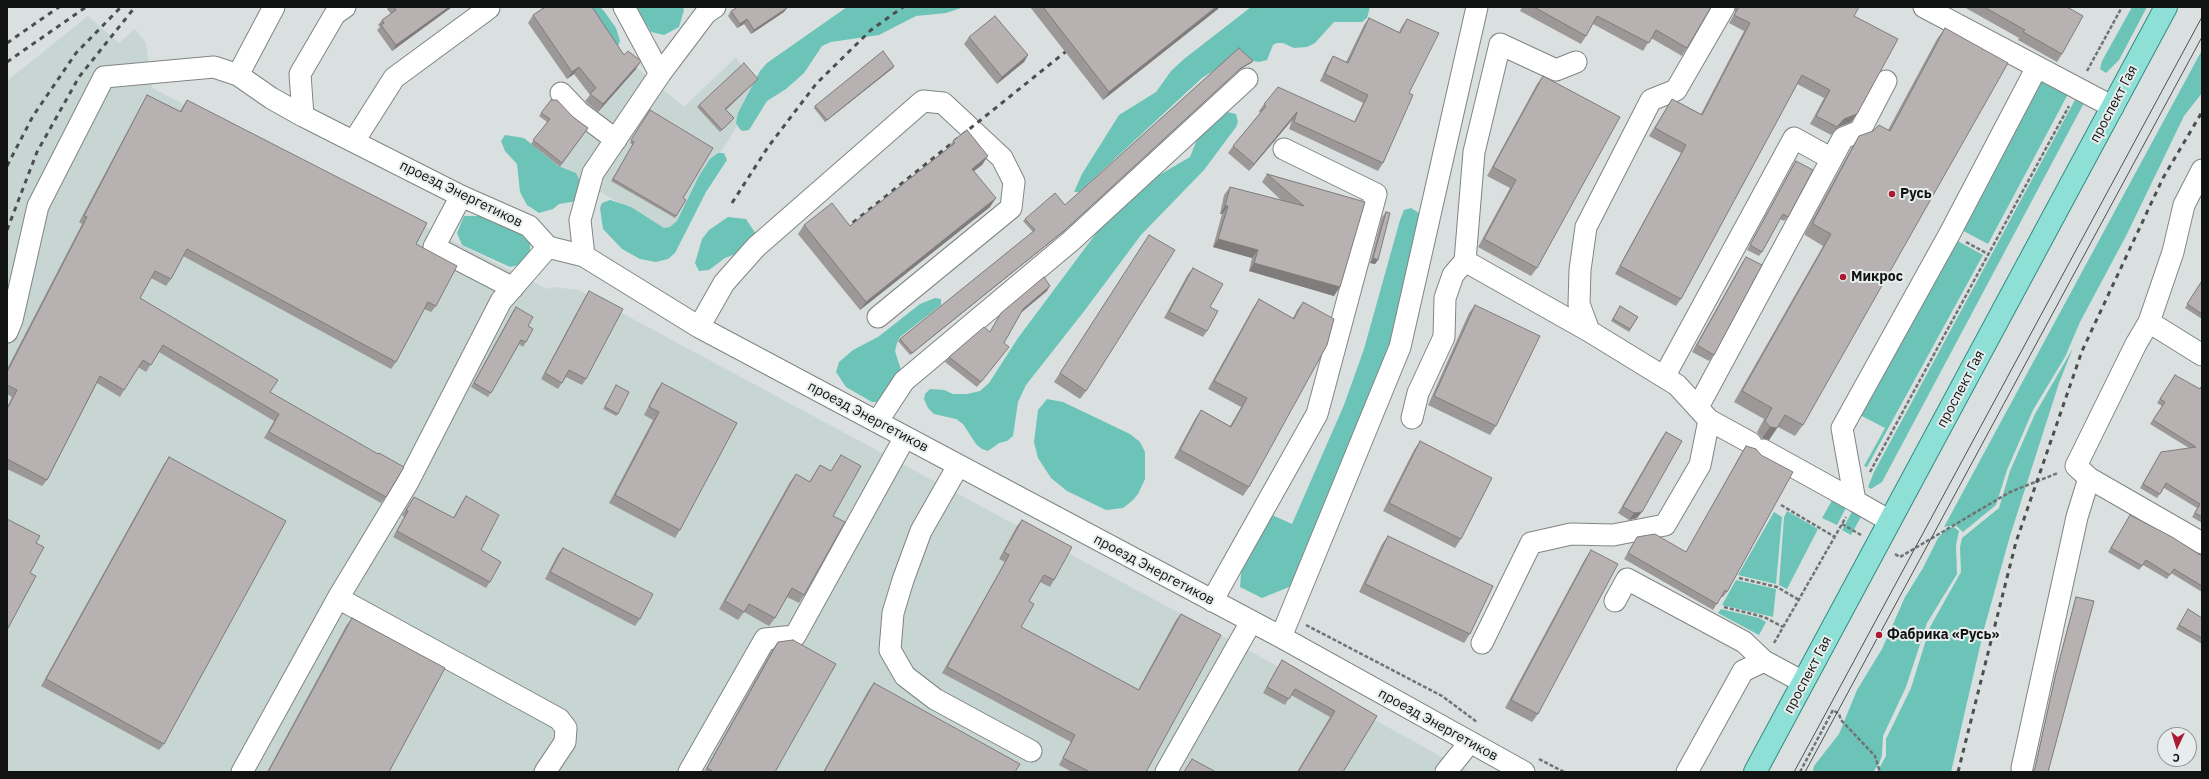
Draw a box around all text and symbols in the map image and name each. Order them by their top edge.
street label: проспект Гая [2087,62,2141,146]
street label: проезд Энергетиков [397,157,525,231]
place label: Русь [1900,186,1932,202]
marker: Русь [1887,189,1897,199]
place label: Микрос [1851,269,1903,285]
marker: Микрос [1838,272,1848,282]
street label: проспект Гая [1934,347,1988,431]
street label: проезд Энергетиков [805,378,931,456]
street label: проезд Энергетиков [1091,531,1217,609]
place label: Фабрика «Русь» [1887,627,1999,643]
marker: Фабрика «Русь» [1874,630,1884,640]
street label: проспект Гая [1781,633,1835,717]
street label: проезд Энергетиков [1375,685,1501,765]
north arrow [2157,727,2197,767]
text: С [2172,751,2180,765]

